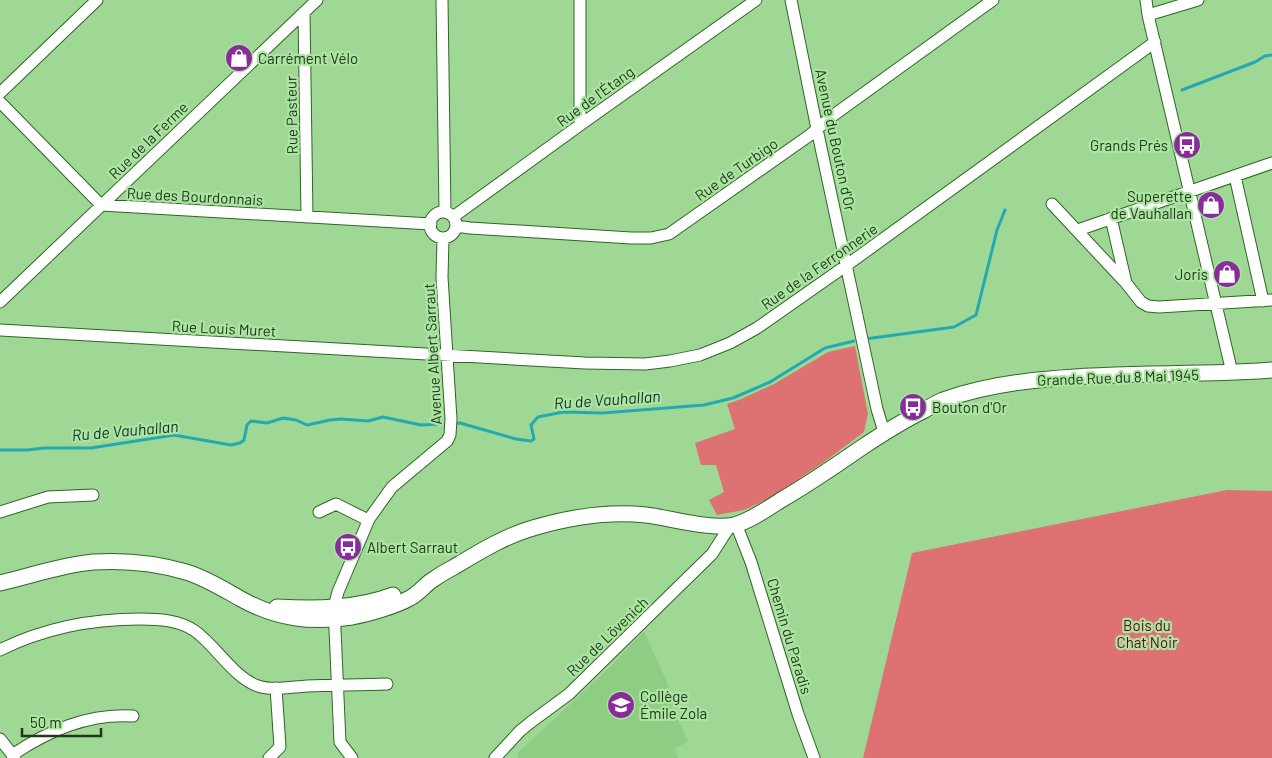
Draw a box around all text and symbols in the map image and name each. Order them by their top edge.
shop icon: Carrément Vélo [224,43,254,73]
place label: Carrément Vélo [258,49,358,67]
street label: Rue de l'Étang [553,62,637,130]
street label: Avenue du Bouton d'Or [812,67,860,213]
street label: Rue Pasteur [281,75,301,154]
street label: Rue de la Ferme [105,98,191,182]
bus stop icon: Grands Prés [1172,130,1202,160]
street label: Rue de Turbigo [691,134,781,204]
place label: Grands Prés [1090,136,1168,154]
street label: Rue des Bourdonnais [126,183,264,209]
place label: Superette de Vauhallan [1111,187,1192,222]
shop icon: Superette de Vauhallan [1196,190,1226,220]
street label: Rue de la Ferronnerie [757,219,881,313]
shop icon: Joris [1212,259,1242,289]
place label: Joris [1175,265,1208,283]
street label: Avenue Albert Sarraut [419,283,445,425]
street label: Rue Louis Muret [171,316,277,340]
street label: Grande Rue du 8 Mai 1945 [1037,365,1199,389]
water label: Ru de Vauhallan [553,386,661,412]
bus stop icon: Bouton d'Or [898,392,928,422]
place label: Bouton d'Or [932,398,1008,416]
water label: Ru de Vauhallan [71,416,179,444]
bus stop icon: Albert Sarraut [333,532,363,562]
place label: Albert Sarraut [367,538,458,556]
street label: Chemin du Paradis [764,576,816,696]
street label: Rue de Lövenich [563,593,651,679]
park label: Bois du Chat Noir [1117,616,1178,651]
place label: Collège Émile Zola [640,687,707,722]
school or university icon: Collège Émile Zola [606,690,636,720]
scale bar [22,706,101,738]
text: 50 m [30,713,62,731]

